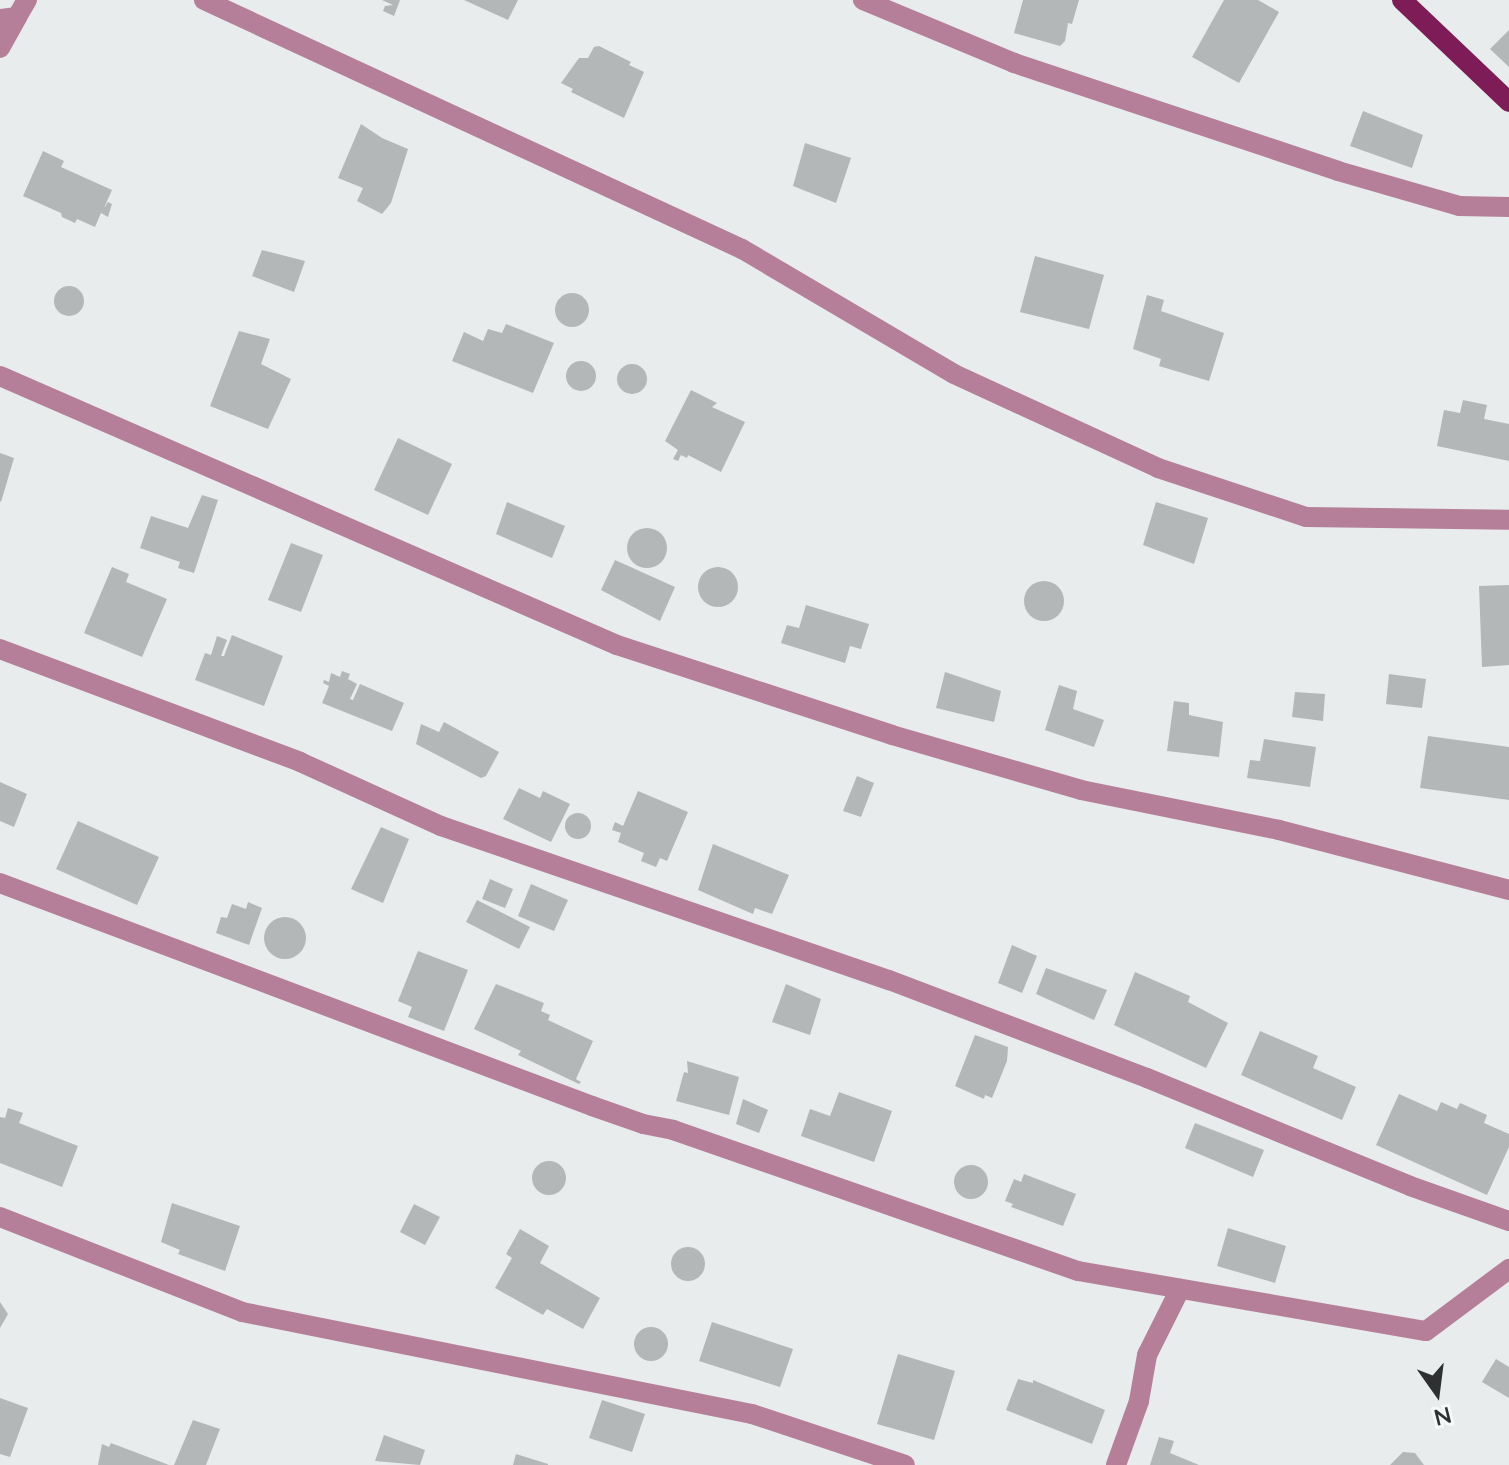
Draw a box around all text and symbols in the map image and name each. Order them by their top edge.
north arrow [1397,1353,1477,1433]
text: N [1431,1402,1454,1432]

